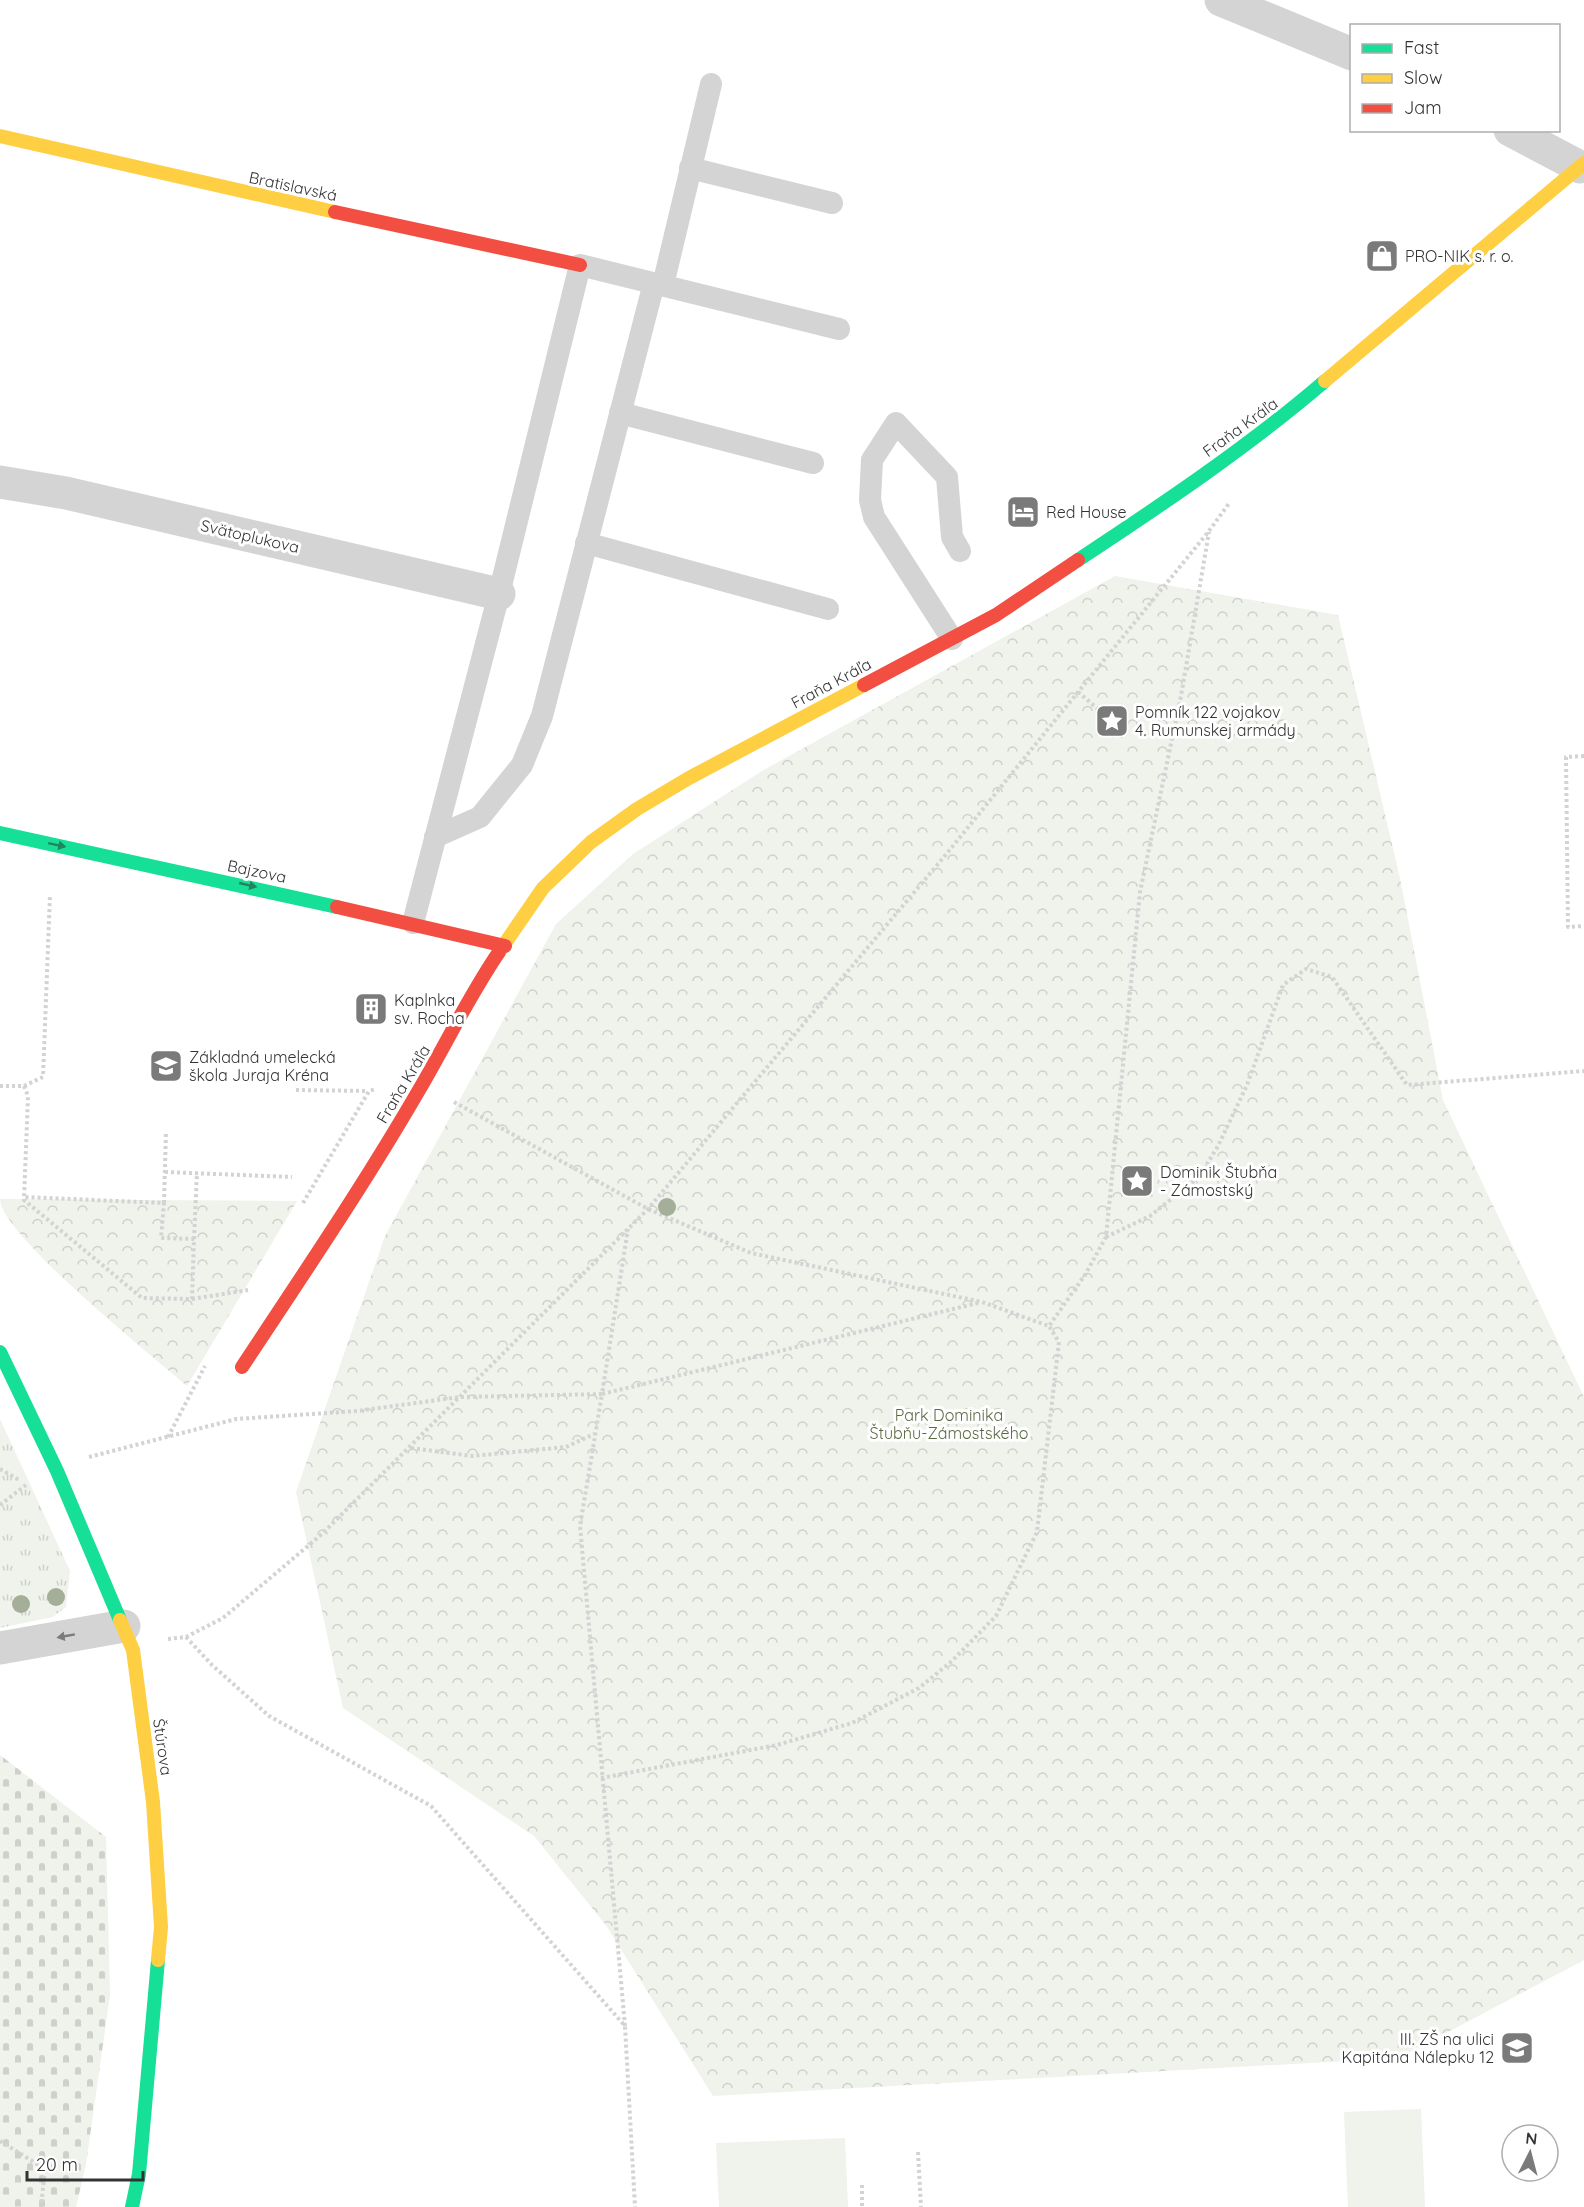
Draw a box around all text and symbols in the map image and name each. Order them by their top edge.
legend [1350,24,1560,132]
text: Fast [1404,36,1439,59]
text: Slow [1404,66,1442,89]
text: Jam [1404,96,1442,119]
street label: Bratislavská [247,167,339,205]
shop icon: PRO-NIK s. r. o. [1364,238,1400,274]
place label: PRO-NIK s. r. o. [1405,246,1514,266]
street label: Fraňa Kráľa [1199,393,1281,461]
hotel icon: Red House [1005,494,1041,530]
place label: Red House [1046,502,1127,522]
street label: Svätoplukova [199,515,301,557]
street label: Fraňa Kráľa [788,654,874,712]
place label: Pomník 122 vojakov 4. Rumunskej armády [1135,702,1296,740]
place icon: Pomník 122 vojakov 4. Rumunskej armády [1094,703,1130,739]
one-way arrow [48,841,67,850]
street label: Bajzova [226,855,288,887]
one-way arrow [239,881,257,891]
place label: Kaplnka sv. Rocha [394,990,465,1028]
building icon: Kaplnka sv. Rocha [353,991,389,1027]
street label: Fraňa Kráľa [372,1041,434,1127]
place label: Základná umelecká škola Juraja Kréna [189,1047,336,1085]
school or university icon: Základná umelecká škola Juraja Kréna [148,1048,184,1084]
place label: Dominik Štubňa - Zámostský [1160,1162,1277,1200]
place icon: Dominik Štubňa - Zámostský [1119,1163,1155,1199]
park label: Park Dominika Štubňu-Zámostského [870,1405,1028,1443]
one-way arrow [56,1632,75,1641]
street label: Štúrova [149,1717,177,1777]
place label: III. ZŠ na ulici Kapitána Nálepku 12 [1342,2029,1494,2067]
school or university icon: III. ZŠ na ulici Kapitána Nálepku 12 [1499,2030,1535,2066]
north arrow [1500,2123,1560,2183]
text: N [1525,2128,1538,2149]
scale bar [27,2144,142,2182]
text: 20 m [36,2153,78,2176]

